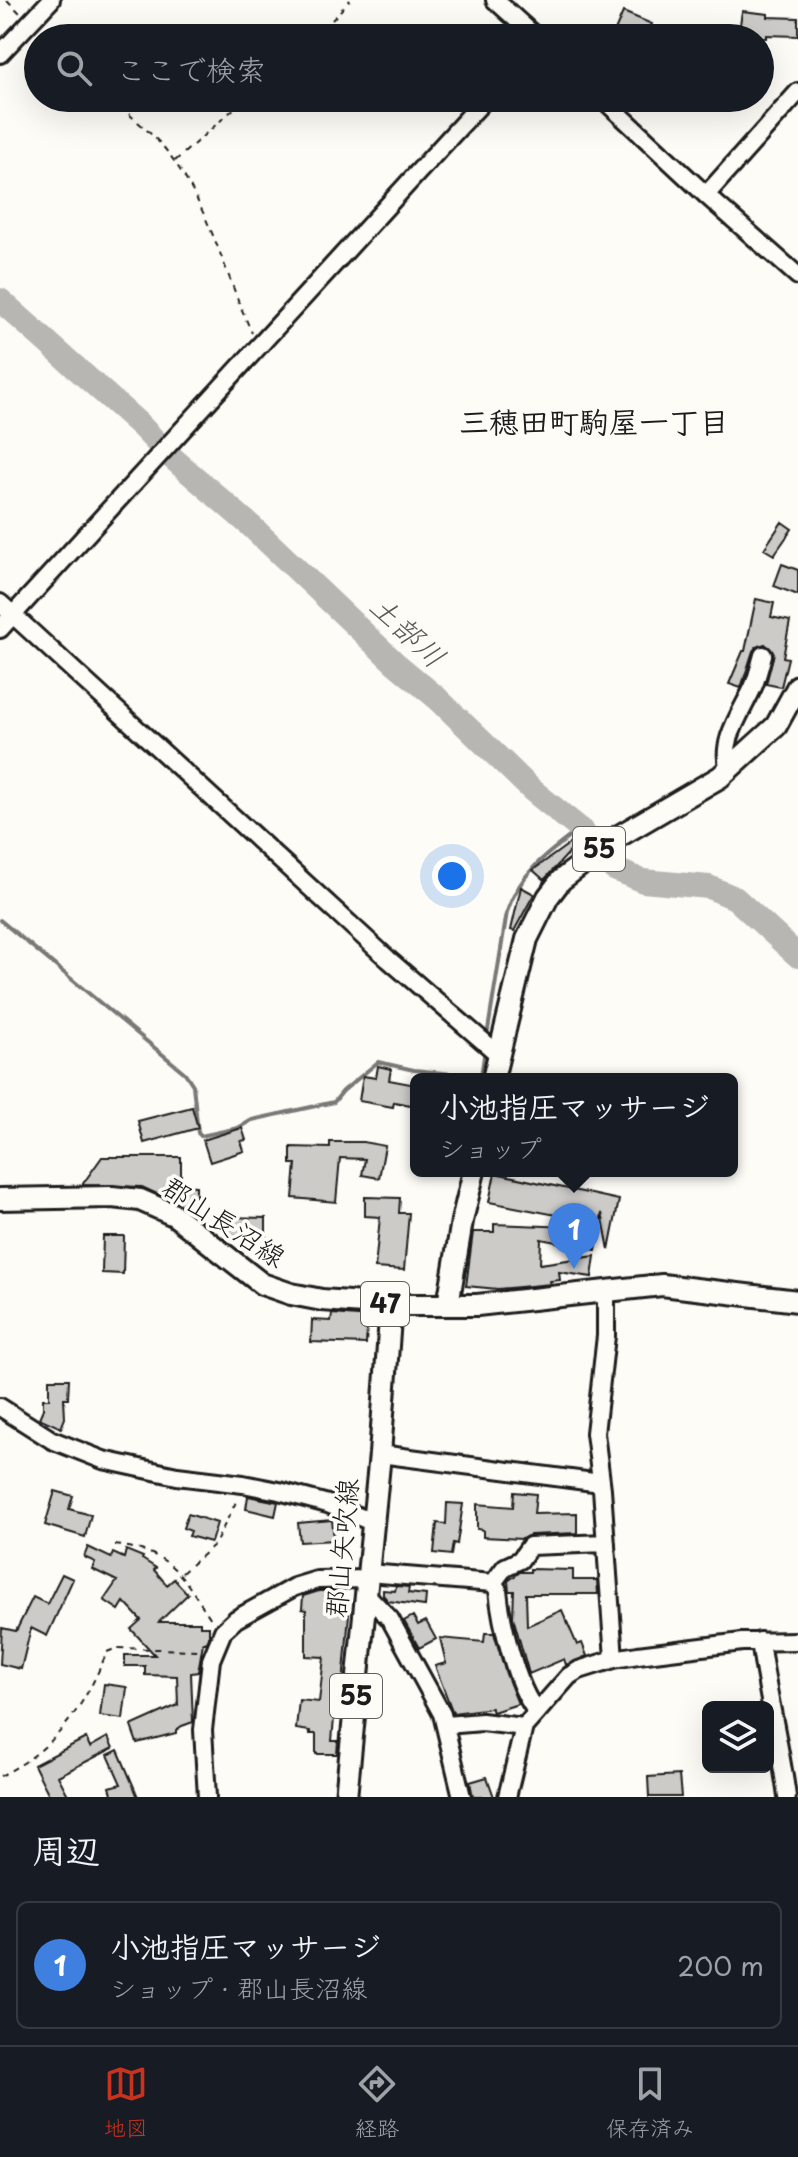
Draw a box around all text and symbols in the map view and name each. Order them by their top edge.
search box [24,24,774,112]
icon: search [52,46,96,90]
text: ここで検索 [116,46,266,91]
district label: 三穂田町駒屋一丁目 [459,398,729,443]
water label: 土部川 [360,583,457,677]
road number: 55 [573,827,625,871]
your location [432,856,472,896]
popup [410,1073,738,1177]
text: 小池指圧マッサージ [439,1083,709,1128]
text: ショップ [439,1128,542,1167]
street label: 郡山長沼線 [154,1165,295,1277]
pin: 1 [548,1203,600,1269]
road number: 47 [361,1282,409,1326]
street label: 郡山矢吹線 [313,1476,368,1619]
road number: 55 [330,1674,382,1718]
map controls [702,1701,774,1773]
button: layers [702,1701,774,1773]
text: 周辺 [32,1823,100,1875]
text: 小池指圧マッサージ [110,1923,381,1968]
text: 1 [54,1946,66,1985]
text: 200 m [677,1946,764,1985]
text: ショップ · 郡山長沼線 [110,1968,367,2007]
tab: 地図 [104,2062,148,2143]
tab: 経路 [355,2062,399,2143]
tab: 保存済み [606,2062,694,2143]

